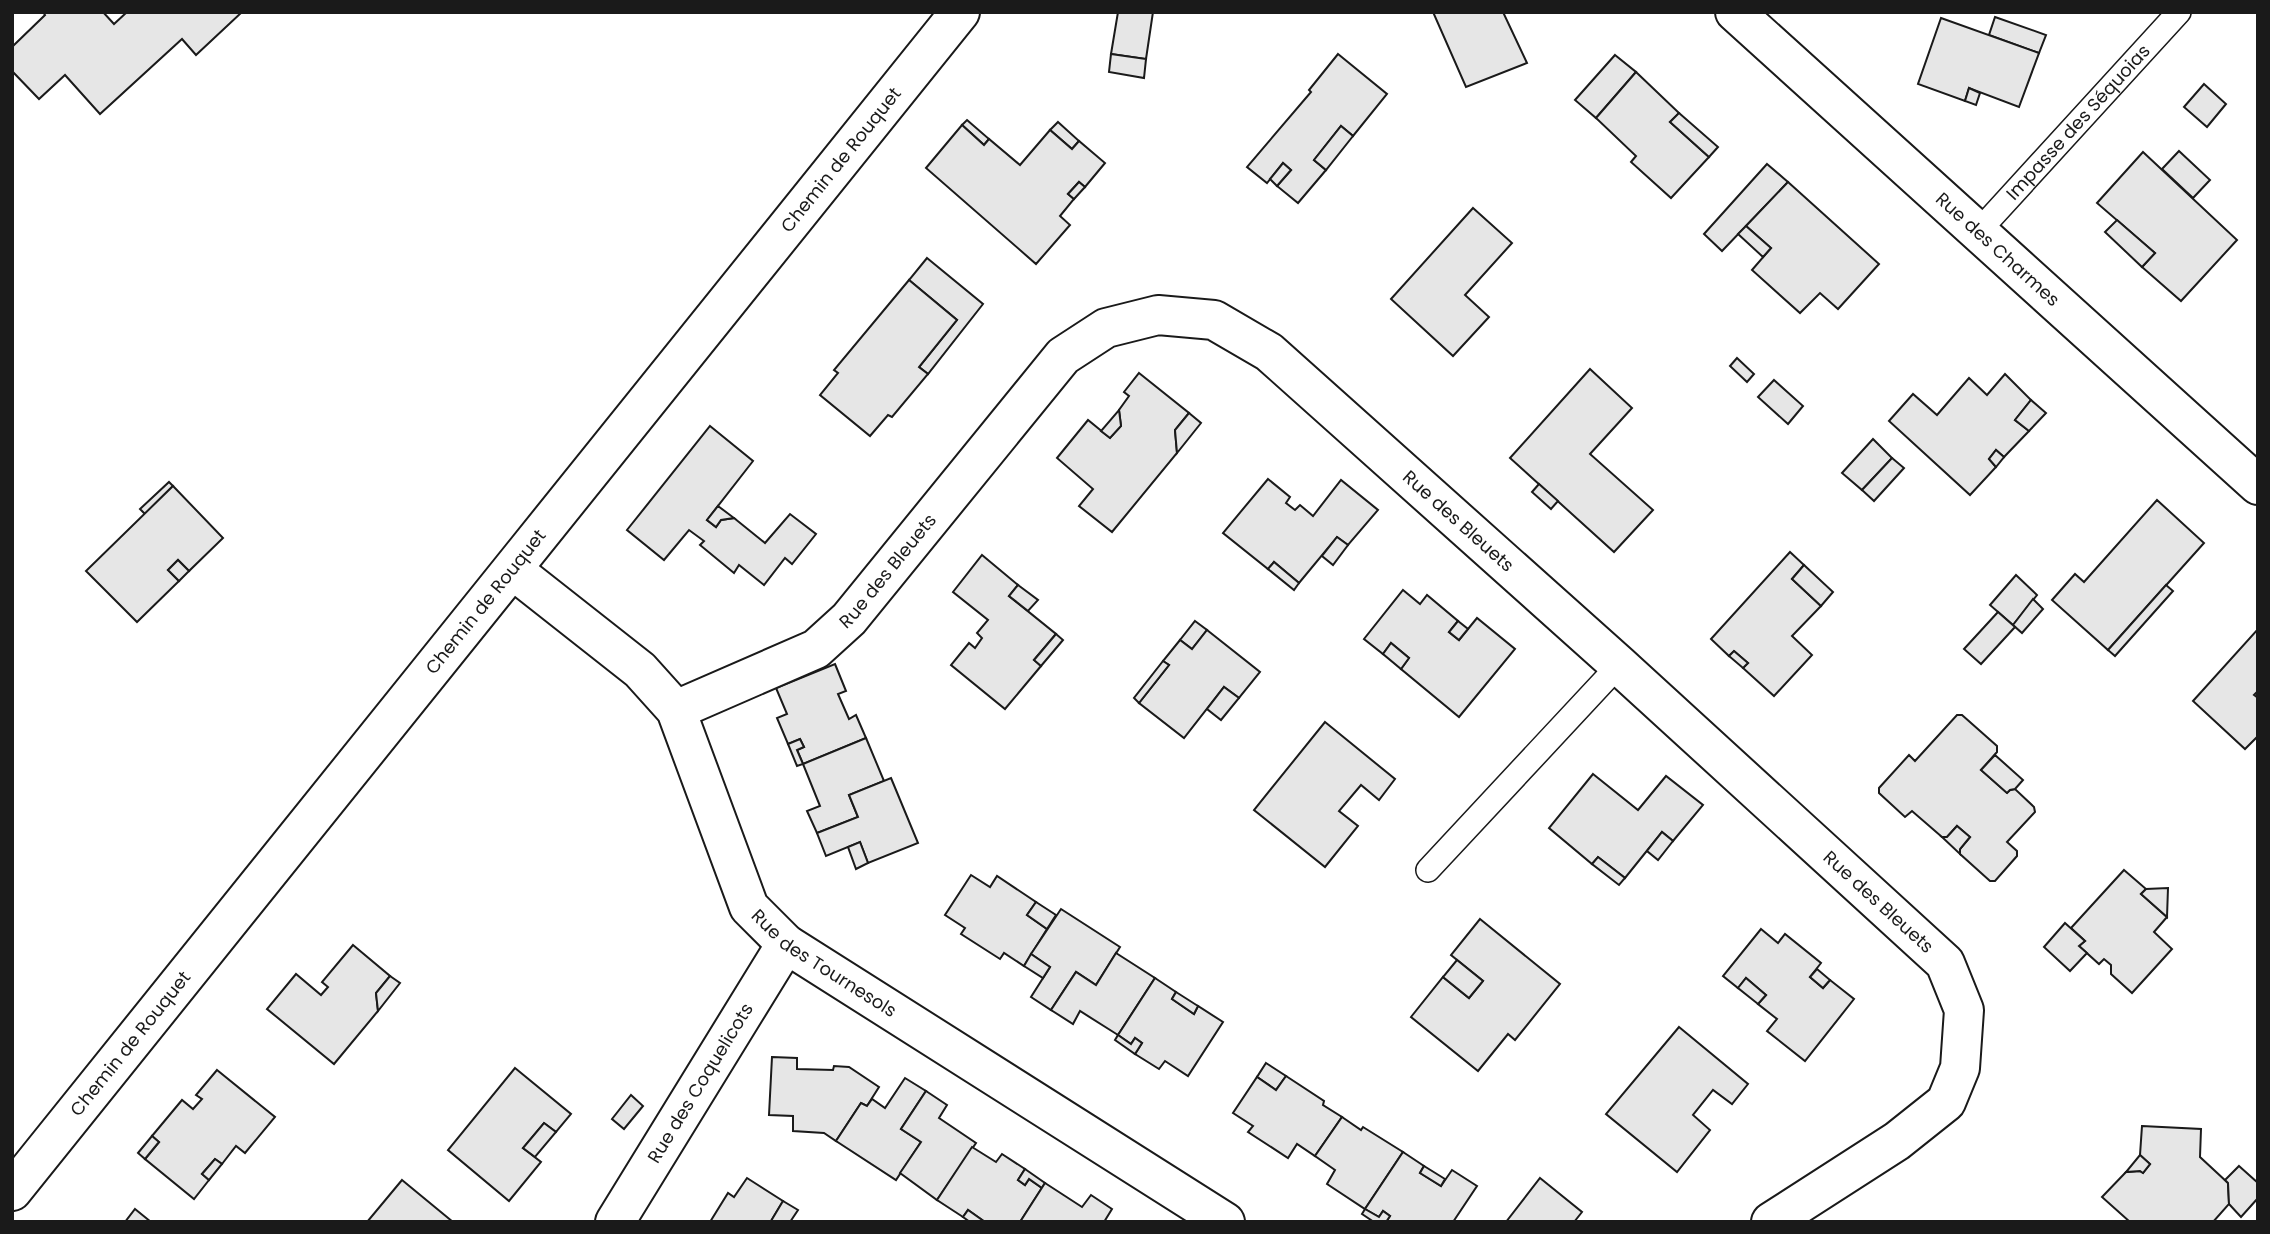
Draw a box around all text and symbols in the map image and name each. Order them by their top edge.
street label: Impasse des Séquoias [2000,39,2155,205]
street label: Chemin de Rouquet [775,82,907,237]
street label: Rue des Charmes [1930,186,2065,312]
street label: Rue des Bleuets [1398,464,1520,577]
street label: Rue des Bleuets [834,508,942,634]
street label: Chemin de Rouquet [419,524,551,679]
street label: Rue des Bleuets [1818,845,1939,959]
street label: Rue des Tournesols [746,903,902,1023]
street label: Chemin de Rouquet [64,966,196,1121]
street label: Rue des Coquelicots [641,998,759,1168]

